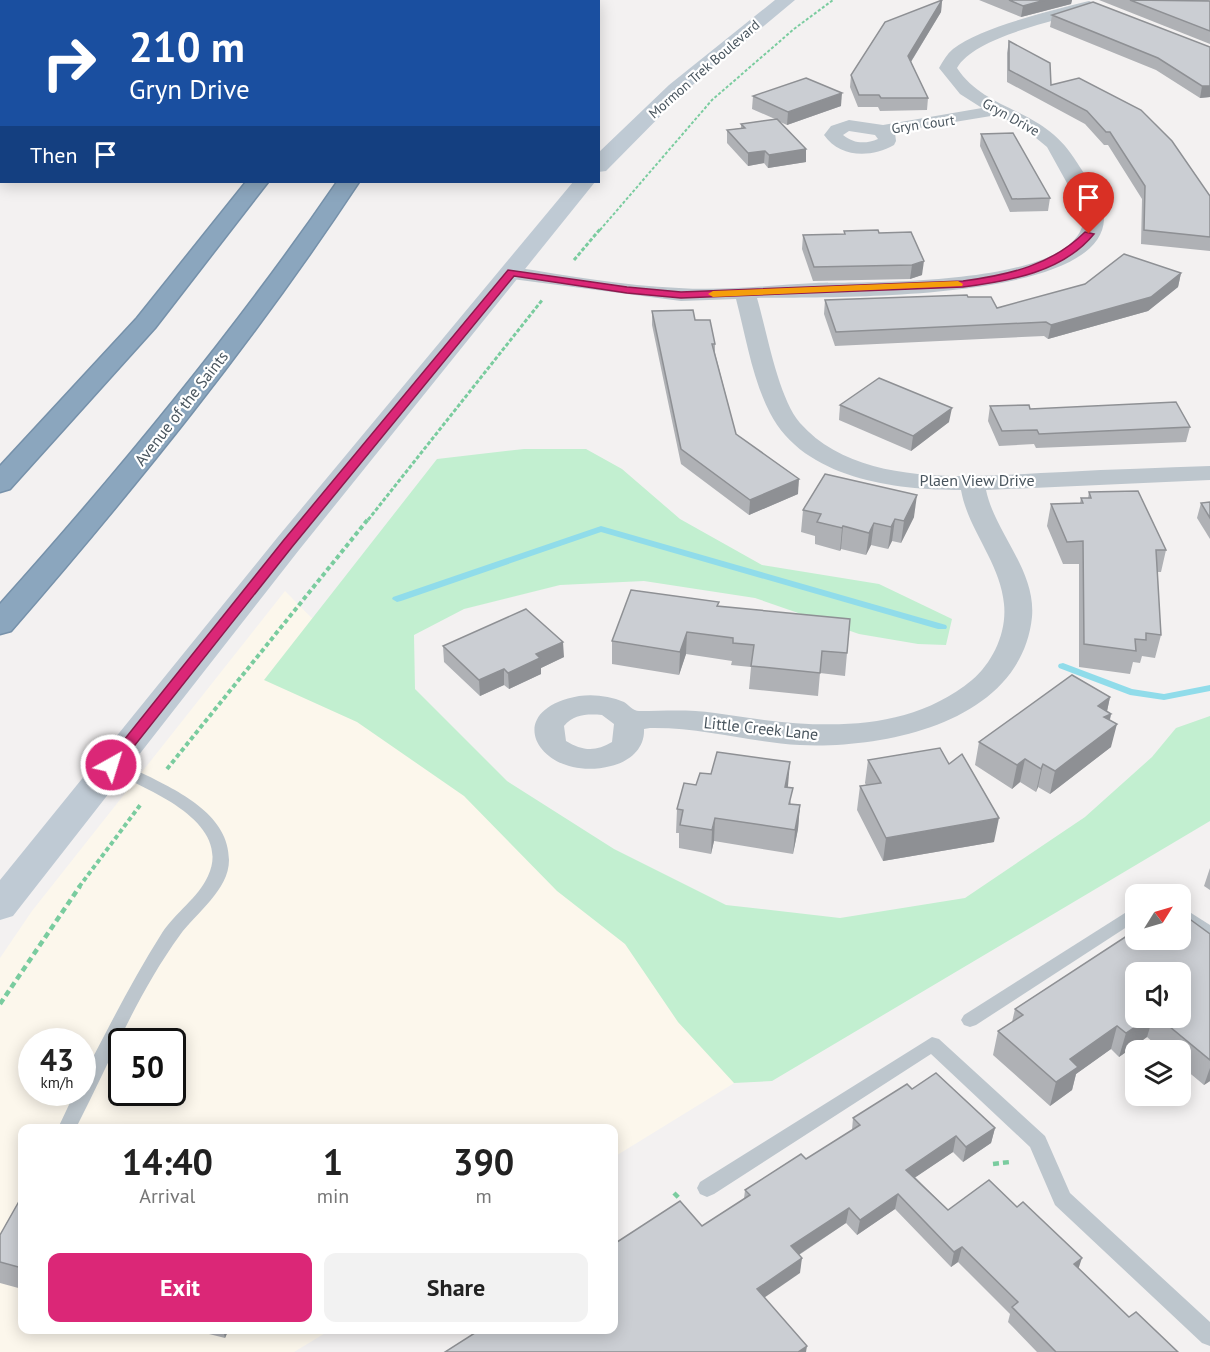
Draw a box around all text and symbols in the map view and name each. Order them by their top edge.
street label: Mormon Trek Boulevard [645,16,763,122]
text: 210 m [129,19,245,74]
icon: right [30,24,108,102]
text: Gryn Drive [129,72,250,106]
street label: Gryn Drive [979,94,1043,140]
street label: Gryn Court [890,111,956,137]
icon: arrive [89,138,122,171]
text: Then [30,141,77,169]
pin [1063,172,1114,234]
icon: arrive [1072,181,1105,214]
street label: Avenue of the Saints [130,346,232,469]
street label: Plaen View Drive [919,470,1035,490]
street label: Little Creek Lane [703,712,819,744]
position arrow [79,733,143,797]
north arrow [1125,884,1191,950]
map controls [1125,884,1191,1106]
button: sound [1125,962,1191,1028]
speed limit sign: 50 [108,1028,186,1106]
text: 43 [40,1040,74,1079]
button: layers [1125,1040,1191,1106]
text: km/h [41,1073,73,1092]
text: 14:40 [122,1138,213,1185]
text: 1 [323,1138,343,1185]
text: 390 [453,1138,514,1185]
text: Arrival [139,1183,195,1209]
text: min [317,1183,349,1209]
text: m [476,1183,492,1209]
button: Exit [48,1253,312,1322]
button: Share [324,1253,588,1322]

